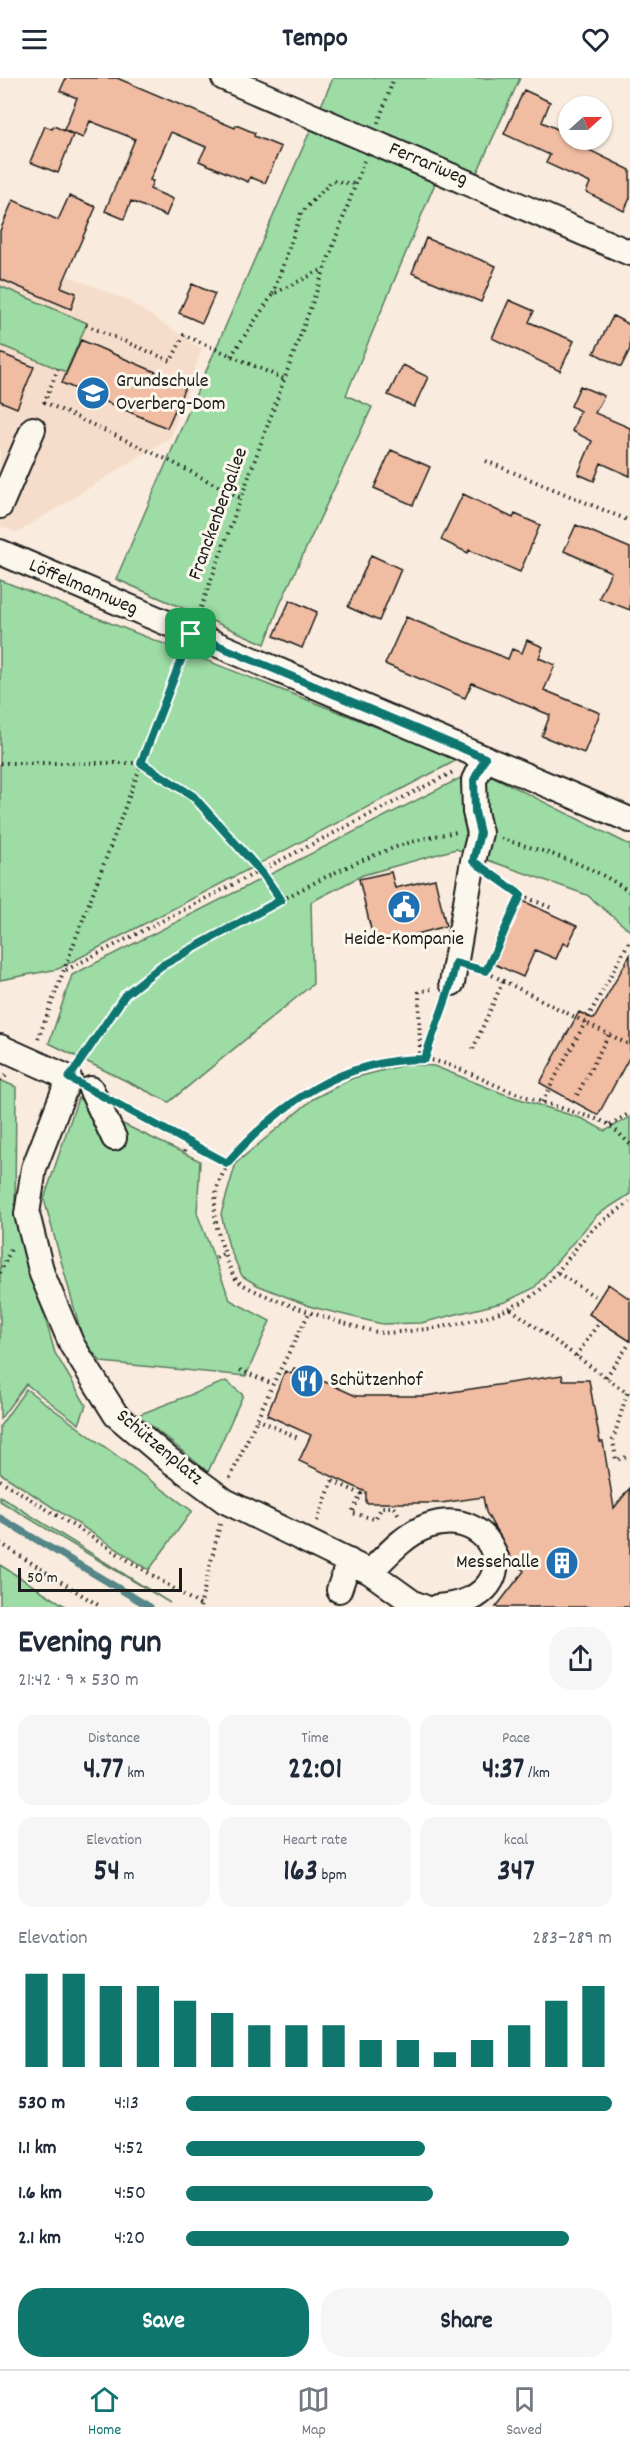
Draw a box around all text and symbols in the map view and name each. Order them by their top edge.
text: Tempo [282,20,348,59]
icon: menu [18,23,51,56]
icon: heart [579,23,612,56]
north arrow [558,96,612,150]
map controls [558,96,612,150]
street label: Ferrariweg [384,136,472,194]
place label: Grundschule Overberg-Dom [116,368,225,419]
school or university icon: Grundschule Overberg-Dom [75,375,111,411]
street label: Franckenbergallee [182,444,256,584]
street label: Löffelmannweg [24,552,142,624]
pin [165,608,216,659]
icon: arrive [174,617,207,650]
public building icon: Heide-Kompanie [386,889,422,925]
place label: Heide-Kompanie [344,926,464,954]
restaurant icon: Schützenhof [289,1363,325,1399]
place label: Schützenhof [330,1367,424,1395]
street label: Schützenplatz [109,1403,209,1493]
building icon: Messehalle [544,1545,580,1581]
place label: Messehalle [456,1549,539,1577]
scale bar [18,1565,182,1592]
text: 50 m [27,1567,58,1590]
text: Evening run [18,1621,162,1668]
button: share [549,1627,612,1690]
text: 21:42 · 9 × 530 m [18,1667,139,1695]
text: Distance [88,1727,140,1750]
text: Time [301,1727,329,1750]
text: Pace [502,1727,530,1750]
text: 4.77 [83,1750,124,1793]
text: 22:01 [288,1750,342,1793]
text: 4:37 [482,1750,524,1793]
text: km [124,1762,145,1785]
text: /km [524,1762,550,1785]
text: Elevation [86,1829,142,1852]
text: Heart rate [283,1829,347,1852]
text: kcal [504,1829,528,1852]
text: 54 [94,1852,120,1895]
text: 163 [283,1852,318,1895]
text: 347 [497,1852,535,1895]
text: m [120,1864,135,1887]
text: bpm [318,1864,347,1887]
text: Elevation [18,1925,88,1953]
text: 283–289 m [532,1925,612,1953]
text: 530 m [18,2090,65,2118]
text: 4:13 [114,2090,139,2118]
text: 1.1 km [18,2135,57,2163]
text: 4:52 [114,2135,144,2163]
text: 1.6 km [18,2180,62,2208]
text: 4:50 [114,2180,146,2208]
text: 2.1 km [18,2225,61,2253]
text: 4:20 [114,2225,145,2253]
button: Save [18,2288,309,2357]
button: Share [321,2288,612,2357]
tab: Home [88,2383,121,2442]
tab: Map [297,2383,330,2442]
tab: Saved [506,2383,542,2442]

